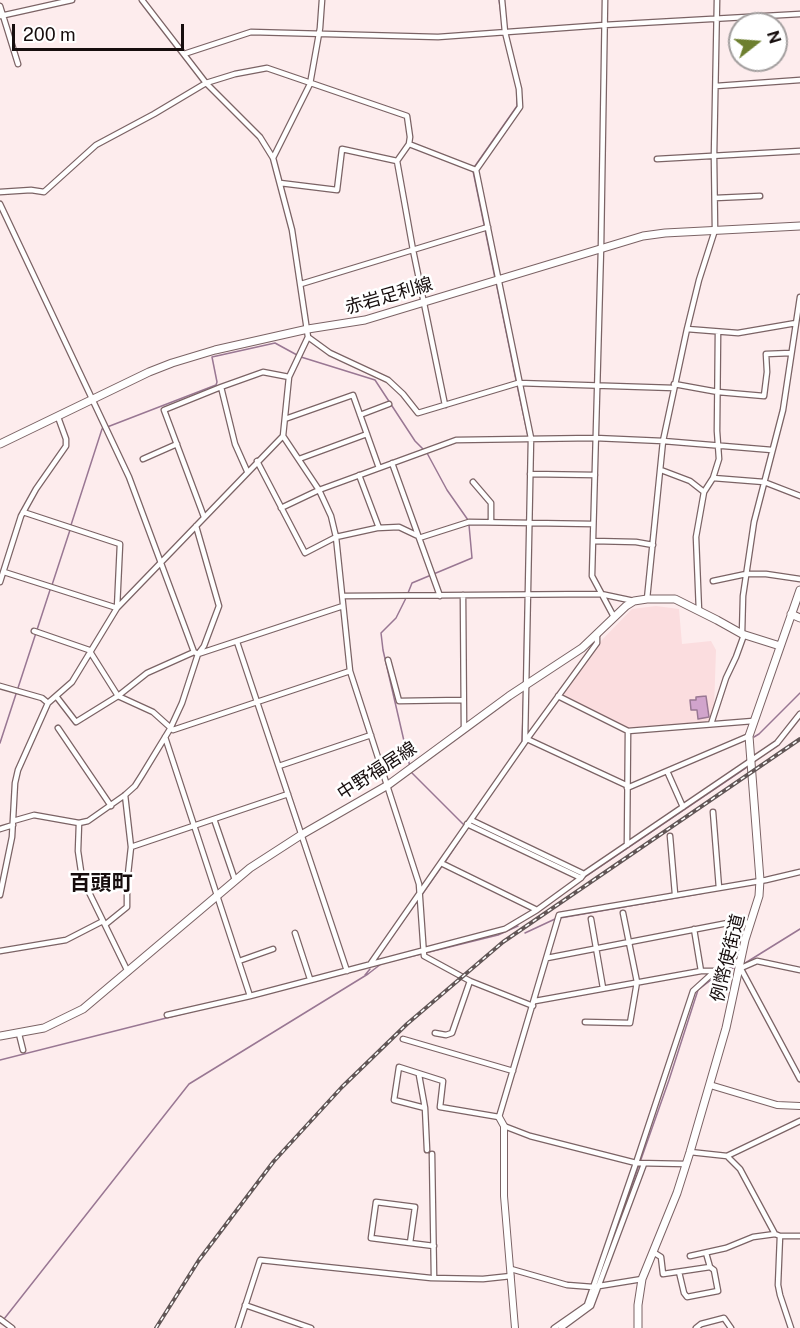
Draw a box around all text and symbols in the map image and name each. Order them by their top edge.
scale bar [15,12,188,50]
north arrow [728,12,788,72]
text: 200 m [23,24,76,45]
text: N [763,28,785,46]
street label: 赤岩足利線 [343,273,435,319]
street label: 中野福居線 [333,737,421,805]
district label: 百頭町 [70,871,132,897]
street label: 例幣使街道 [707,912,749,1004]

